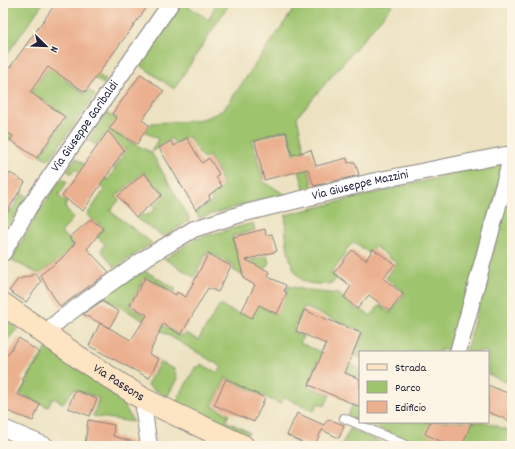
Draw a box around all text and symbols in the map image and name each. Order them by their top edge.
north arrow [26,26,66,66]
text: N [45,43,62,55]
street label: Via Giuseppe Garibaldi [47,76,124,176]
street label: Via Giuseppe Mazzini [310,165,411,206]
legend [359,351,489,423]
street label: Via Passons [89,359,148,407]
text: Strada [395,360,426,377]
text: Parco [395,380,421,397]
text: Edificio [395,400,426,417]

